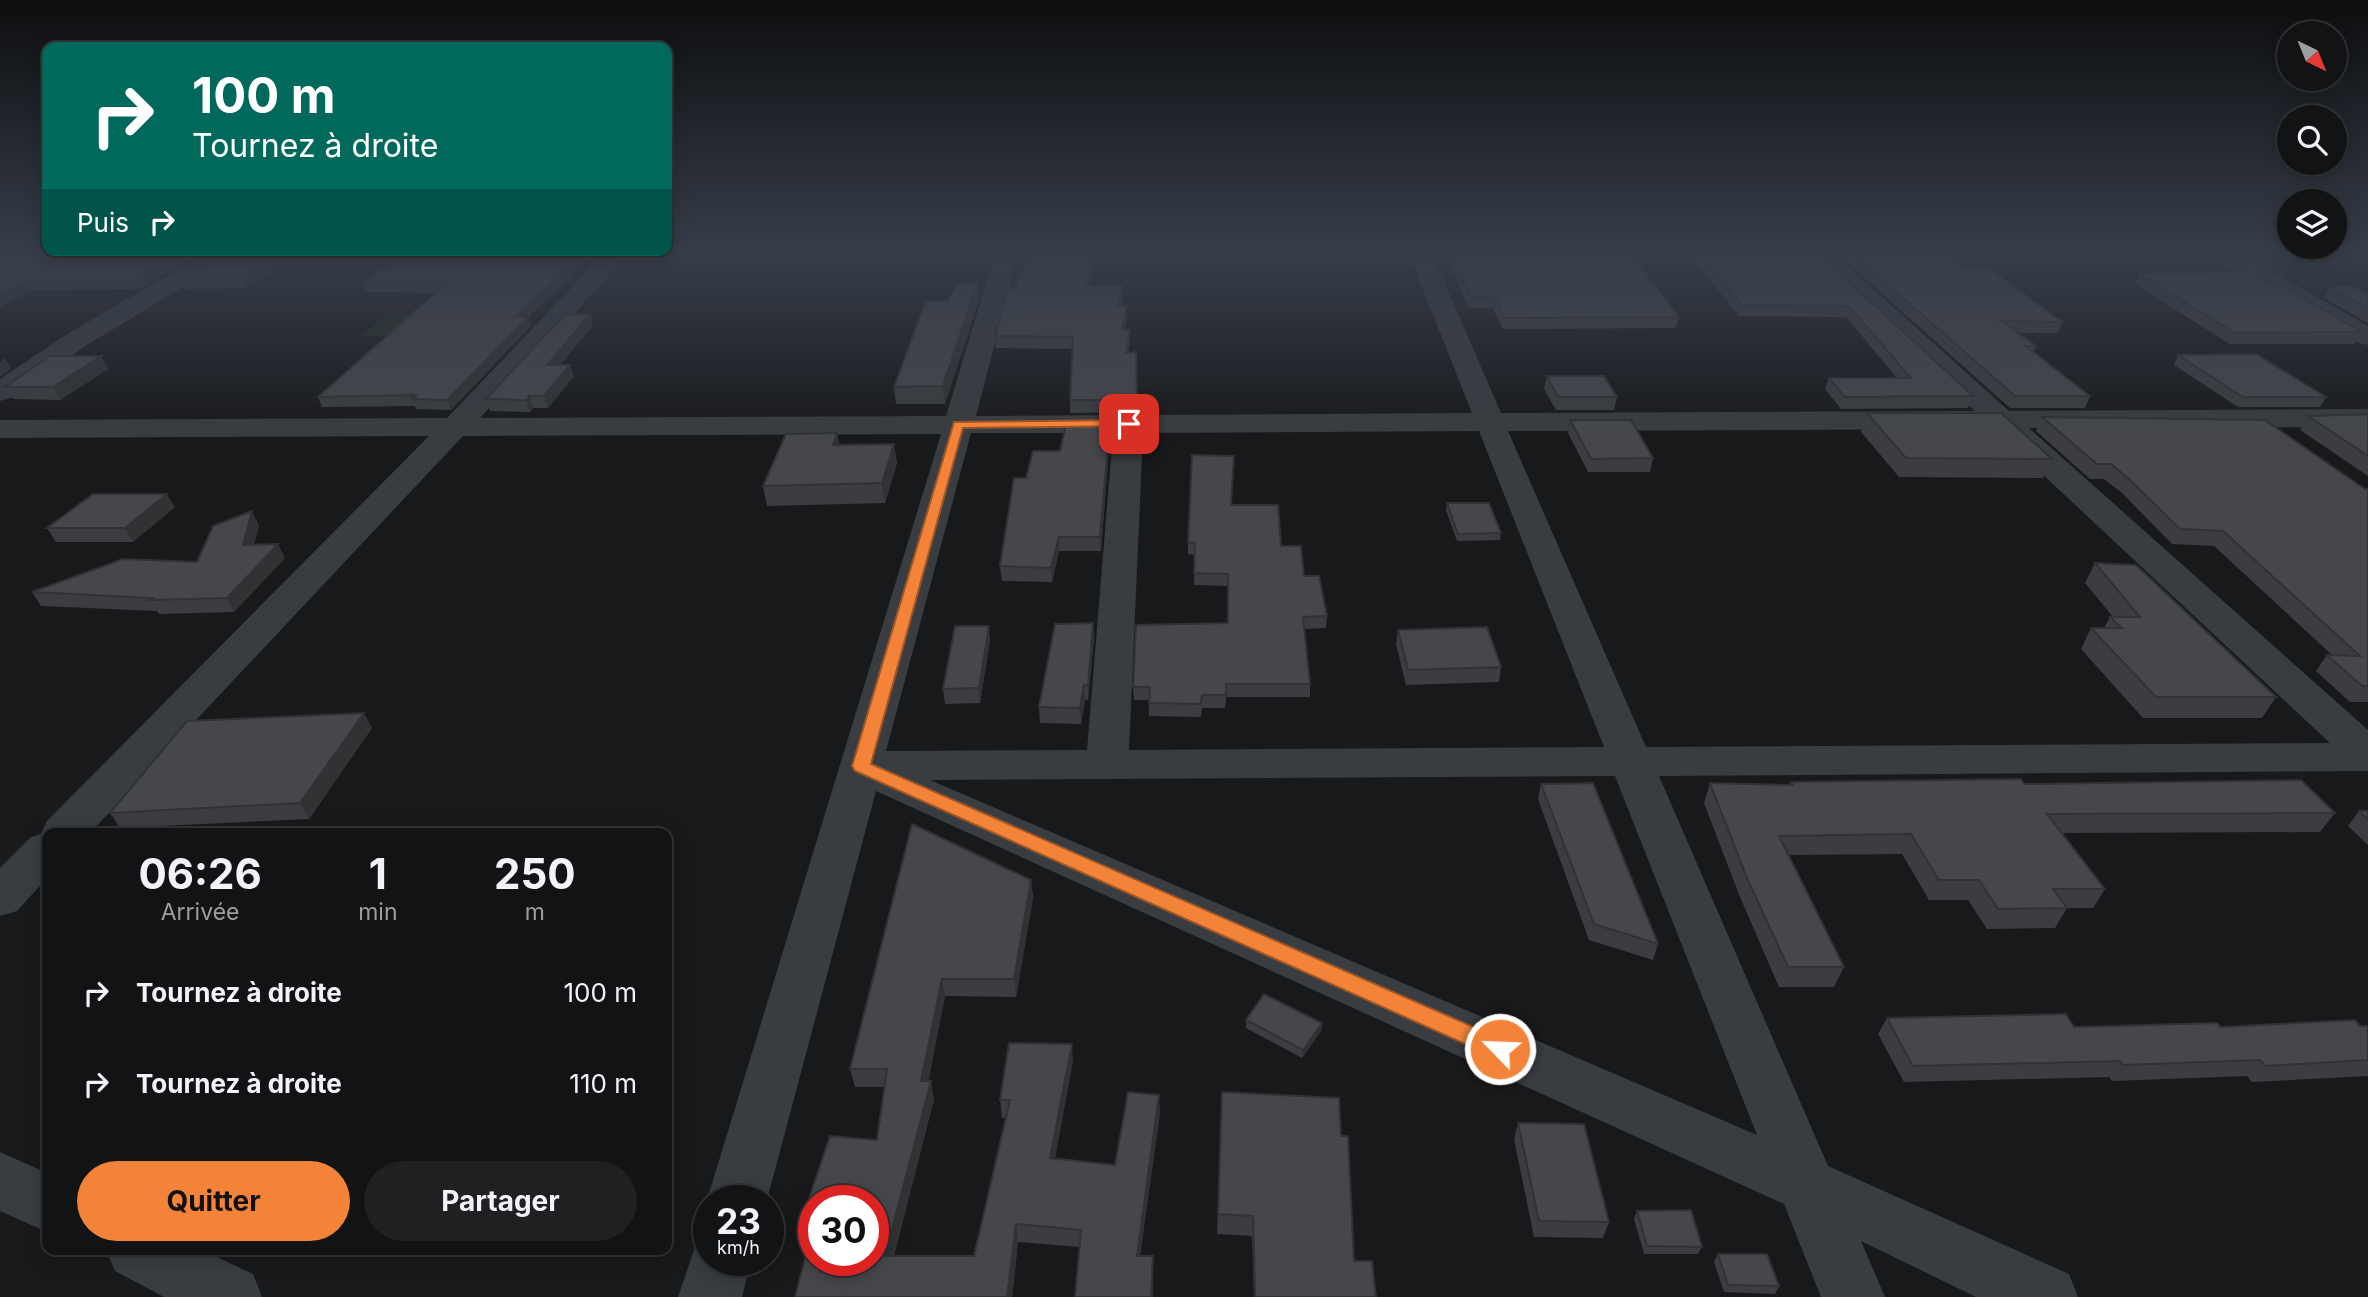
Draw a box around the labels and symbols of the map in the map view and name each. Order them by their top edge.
north arrow [2277,21,2347,91]
pin [1099,394,1159,454]
position arrow [1463,1012,1537,1086]
speed limit sign: 30 [798,1185,889,1276]

